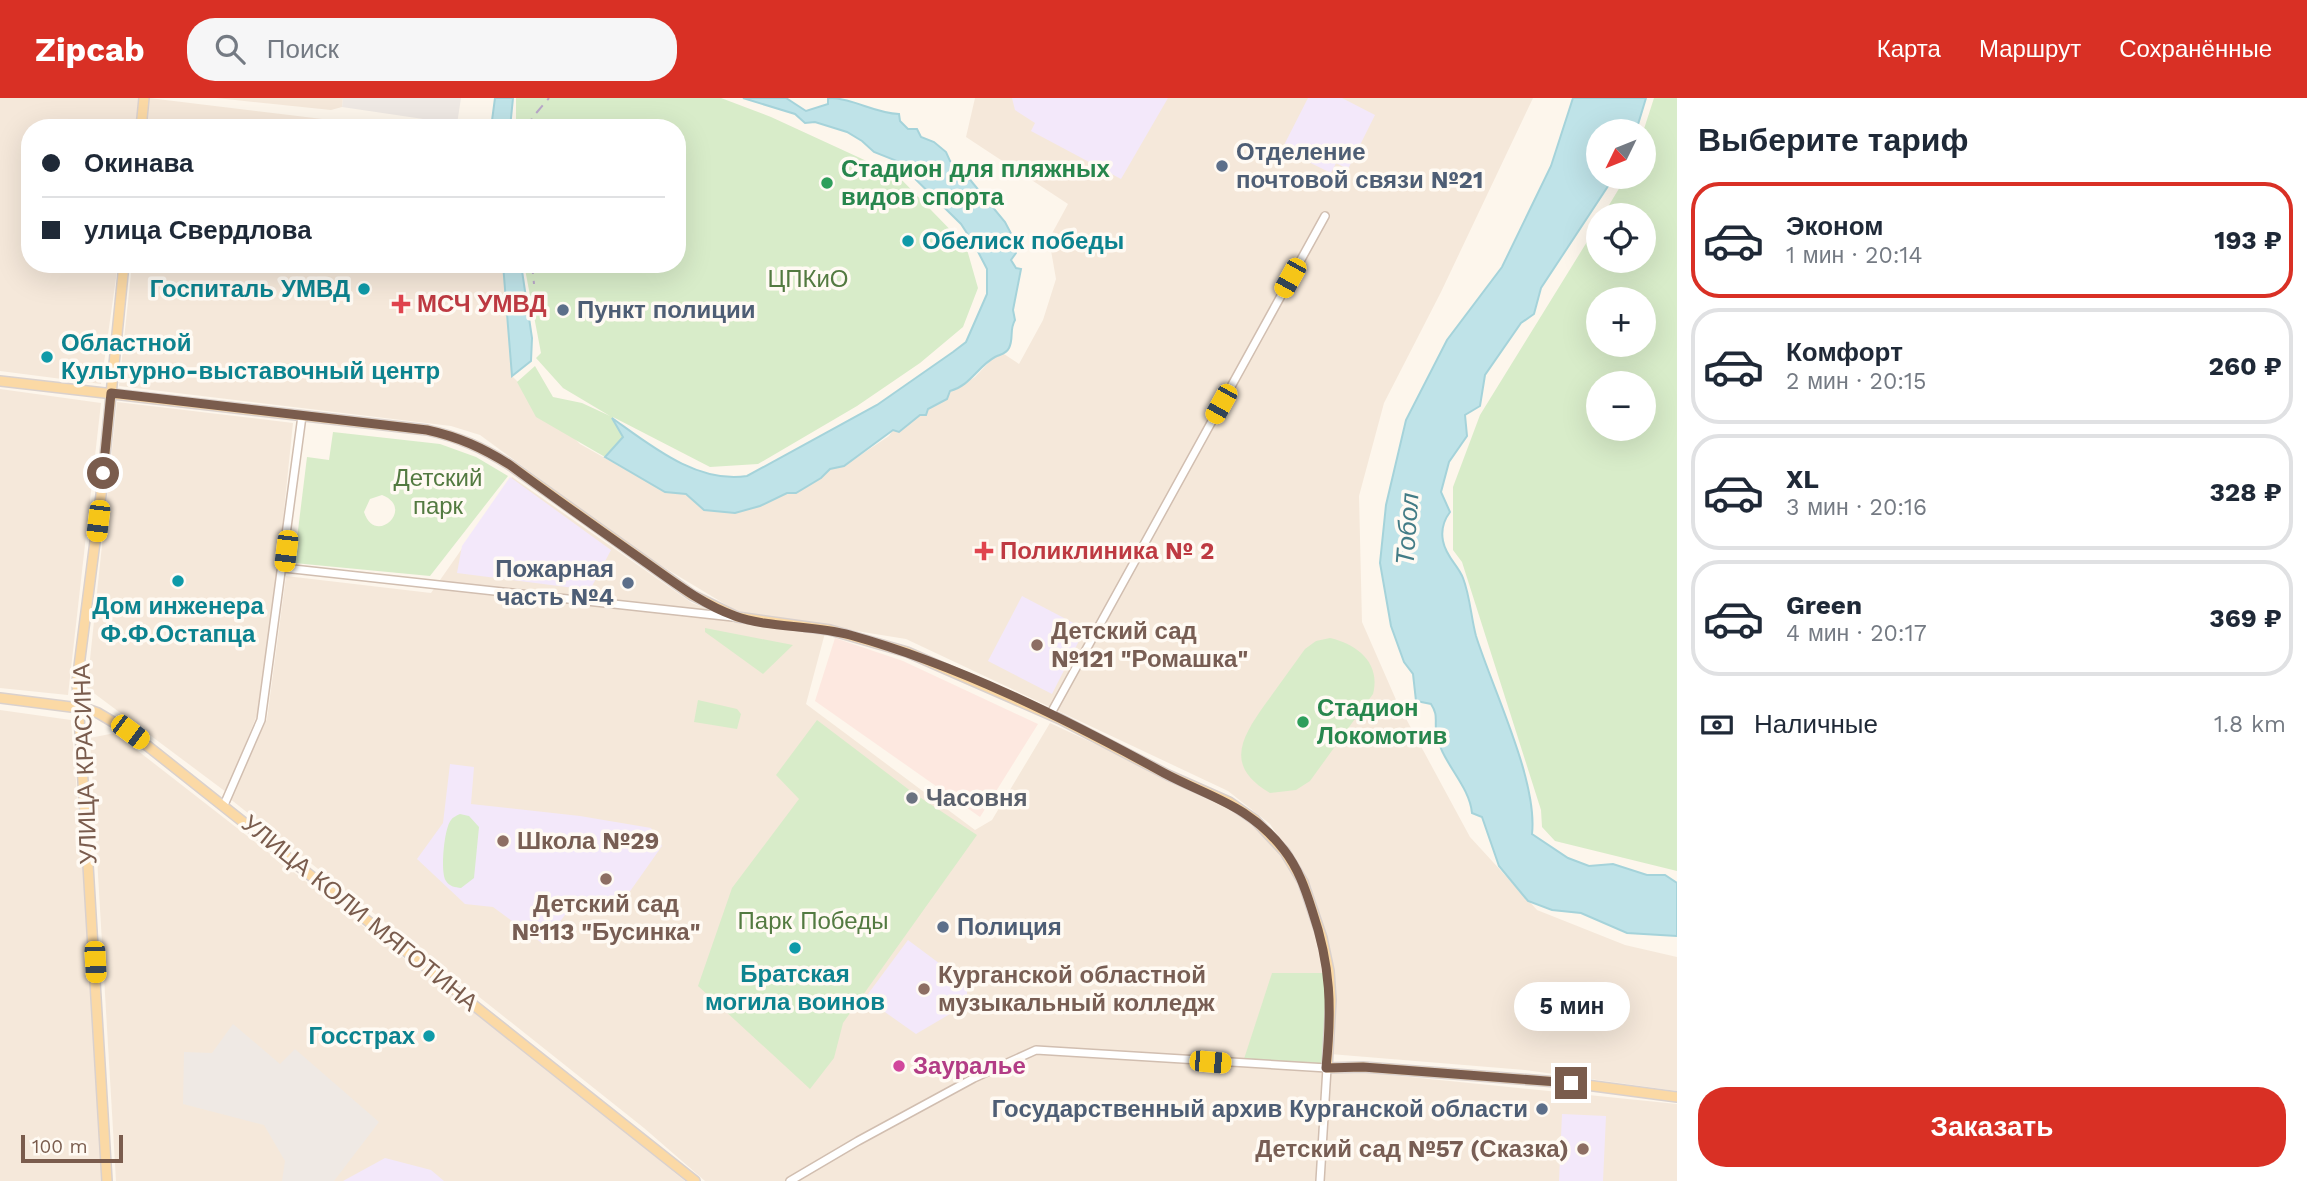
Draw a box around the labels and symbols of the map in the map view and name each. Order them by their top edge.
north arrow [1586,119,1656,189]
place label: Отделение почтовой связи №21 [1236,138,1483,194]
place label: Стадион для пляжных видов спорта [841,155,1111,211]
marker: Отделение почтовой связи №21 [1214,158,1230,174]
marker: Стадион для пляжных видов спорта [819,175,835,191]
place label: Обелиск победы [922,227,1124,255]
marker: Обелиск победы [900,233,916,249]
car [1271,255,1310,301]
park label: ЦПКиО [767,265,849,293]
place label: Госпиталь УМВД [150,275,350,303]
marker: Госпиталь УМВД [356,281,372,297]
place label: МСЧ УМВД [417,290,547,318]
marker: МСЧ УМВД [391,294,411,314]
place label: Пункт полиции [577,296,756,324]
marker: Пункт полиции [555,302,571,318]
place label: Областной Культурно-выставочный центр [61,329,440,385]
marker: Областной Культурно-выставочный центр [39,349,55,365]
car [1202,381,1241,427]
route start [87,457,119,489]
park label: Детский парк [394,464,482,520]
water label: Тобол [1390,491,1425,566]
car [86,499,111,543]
car [274,529,299,573]
place label: Поликлиника № 2 [1000,537,1214,565]
marker: Поликлиника № 2 [974,541,994,561]
place label: Пожарная часть №4 [495,555,614,611]
marker: Дом инженера Ф.Ф.Остапца [170,573,186,589]
marker: Пожарная часть №4 [620,575,636,591]
place label: Дом инженера Ф.Ф.Остапца [92,592,264,648]
place label: Детский сад №121 "Ромашка" [1051,617,1248,673]
marker: Детский сад №121 "Ромашка" [1029,637,1045,653]
street label: УЛИЦА КРАСИНА [67,663,103,865]
place label: Стадион Локомотив [1317,694,1447,750]
car [107,711,154,753]
marker: Стадион Локомотив [1295,714,1311,730]
place label: Часовня [926,784,1027,812]
marker: Часовня [904,790,920,806]
street label: УЛИЦА КОЛИ МЯГОТИНА [236,809,484,1017]
place label: Школа №29 [517,827,659,855]
marker: Школа №29 [495,833,511,849]
marker: Детский сад №113 "Бусинка" [598,871,614,887]
place label: Детский сад №113 "Бусинка" [512,890,700,946]
park label: Парк Победы [738,907,888,935]
place label: Полиция [957,913,1062,941]
marker: Полиция [935,919,951,935]
car [84,940,107,984]
marker: Братская могила воинов [787,940,803,956]
place label: Братская могила воинов [705,960,885,1016]
place label: Курганской областной музыкальный колледж [938,961,1215,1017]
marker: Курганской областной музыкальный колледж [916,981,932,997]
callout: 5 мин [1513,982,1629,1030]
place label: Госстрах [308,1022,416,1050]
marker: Госстрах [421,1028,437,1044]
car [1189,1050,1232,1074]
place label: Зауралье [913,1052,1026,1080]
marker: Зауралье [891,1058,907,1074]
route end [1555,1067,1587,1099]
place label: Государственный архив Курганской области [992,1095,1528,1123]
marker: Государственный архив Курганской области [1534,1101,1550,1117]
scale bar [21,1132,122,1164]
place label: Детский сад №57 (Сказка) [1255,1135,1569,1163]
marker: Детский сад №57 (Сказка) [1575,1141,1591,1157]

